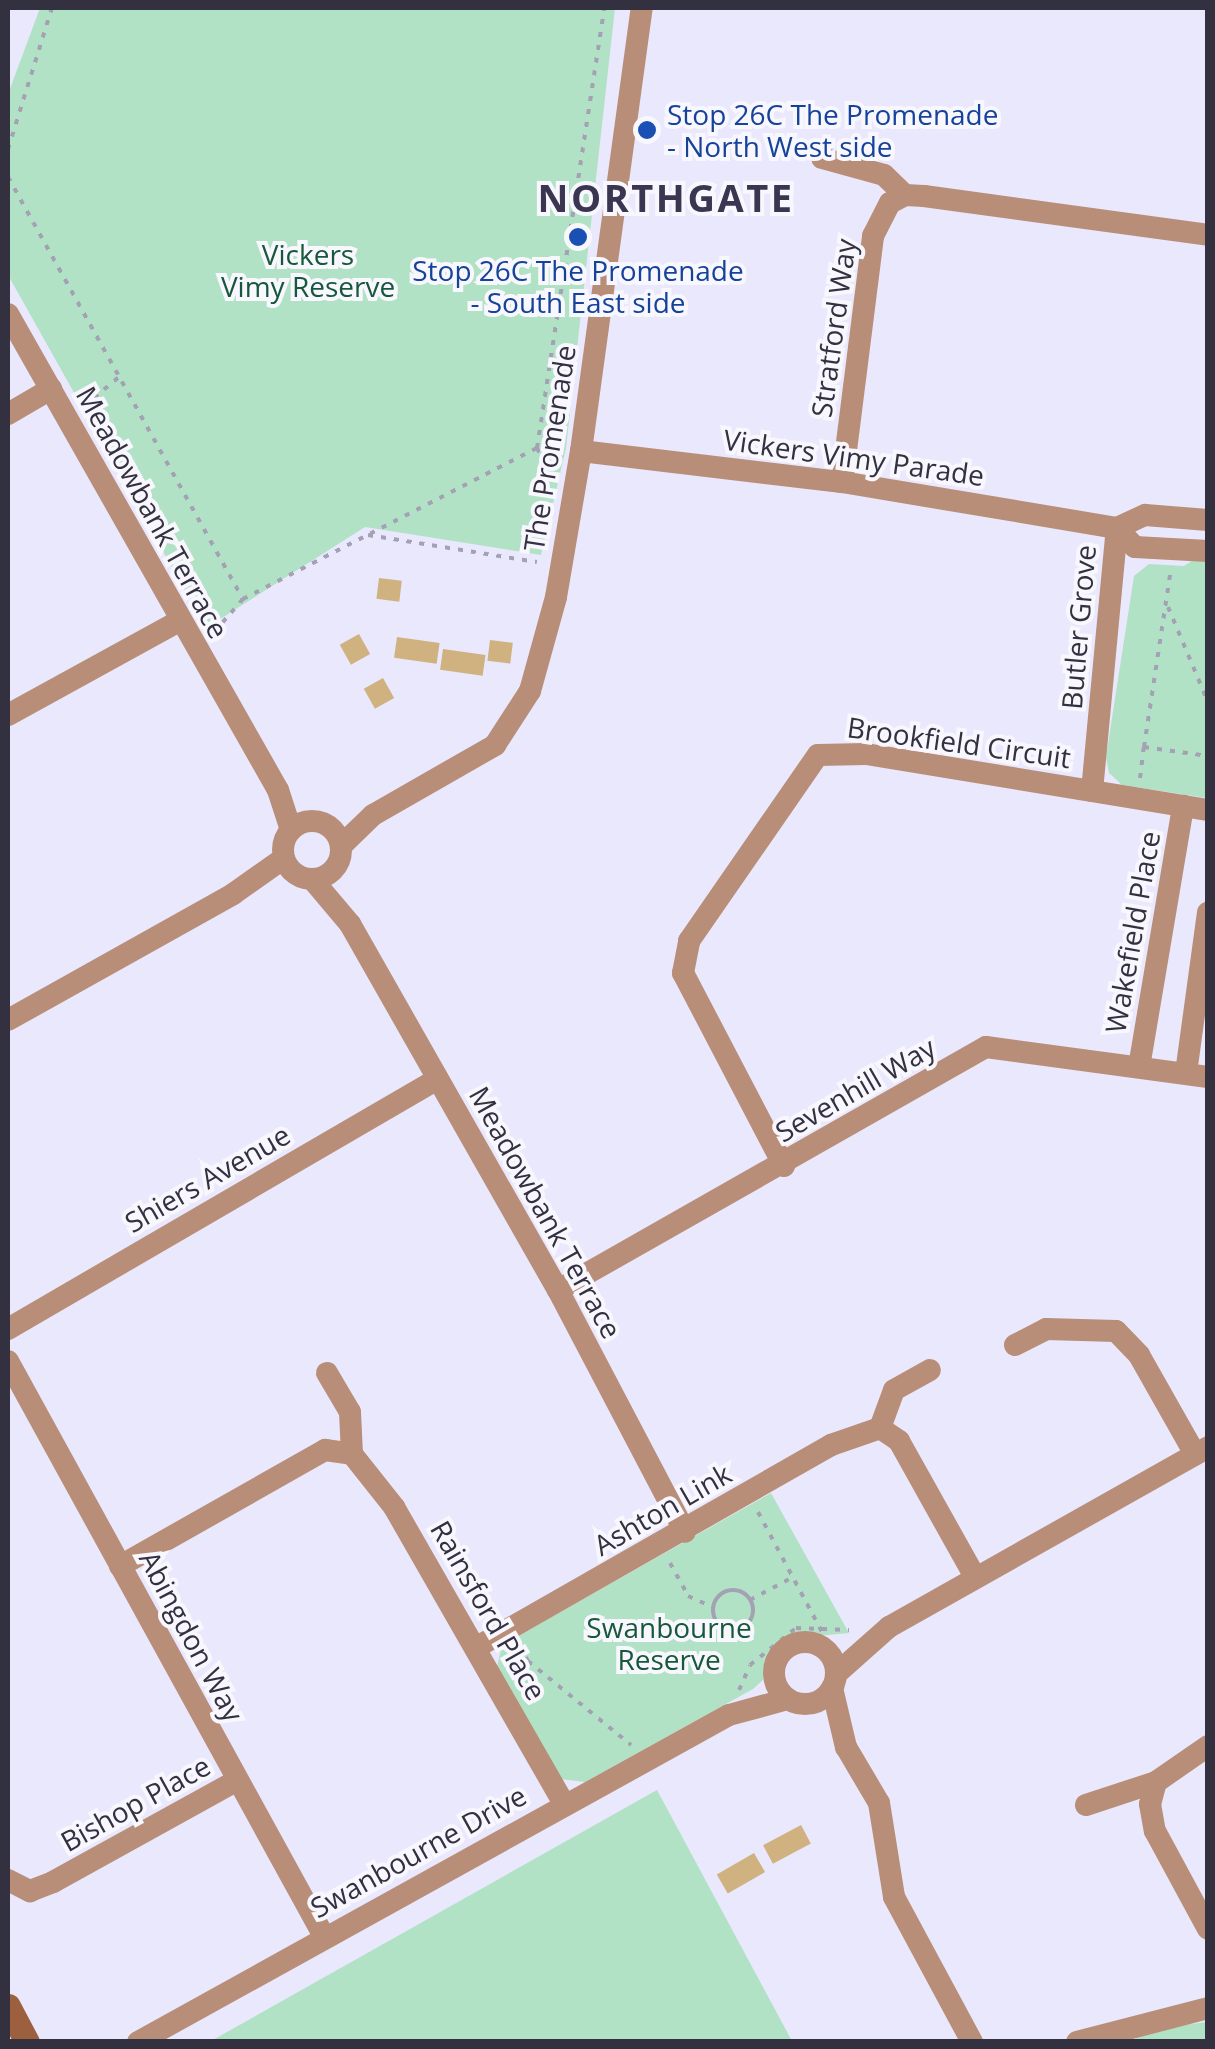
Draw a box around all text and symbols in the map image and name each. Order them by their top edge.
place label: Stop 26C The Promenade - North West side [667,97,998,163]
marker: Stop 26C The Promenade - North West side [636,119,658,141]
district label: NORTHGATE [538,175,794,221]
marker: Stop 26C The Promenade - South East side [567,226,589,248]
park label: Vickers Vimy Reserve [221,237,395,303]
street label: Stratford Way [804,237,862,419]
place label: Stop 26C The Promenade - South East side [412,253,744,319]
street label: The Promenade [516,343,582,553]
street label: Meadowbank Terrace [70,380,236,644]
street label: Vickers Vimy Parade [721,422,987,492]
street label: Butler Grove [1054,543,1102,711]
street label: Brookfield Circuit [845,710,1073,774]
street label: Wakefield Place [1098,829,1166,1035]
street label: Sevenhill Way [769,1030,941,1148]
street label: Meadowbank Terrace [463,1080,629,1344]
street label: Shiers Avenue [119,1117,295,1239]
street label: Ashton Link [587,1456,737,1562]
street label: Rainsford Place [424,1515,554,1705]
street label: Abingdon Way [133,1545,251,1727]
park label: Swanbourne Reserve [586,1610,752,1676]
street label: Bishop Place [54,1748,216,1858]
street label: Swanbourne Drive [304,1778,532,1924]

